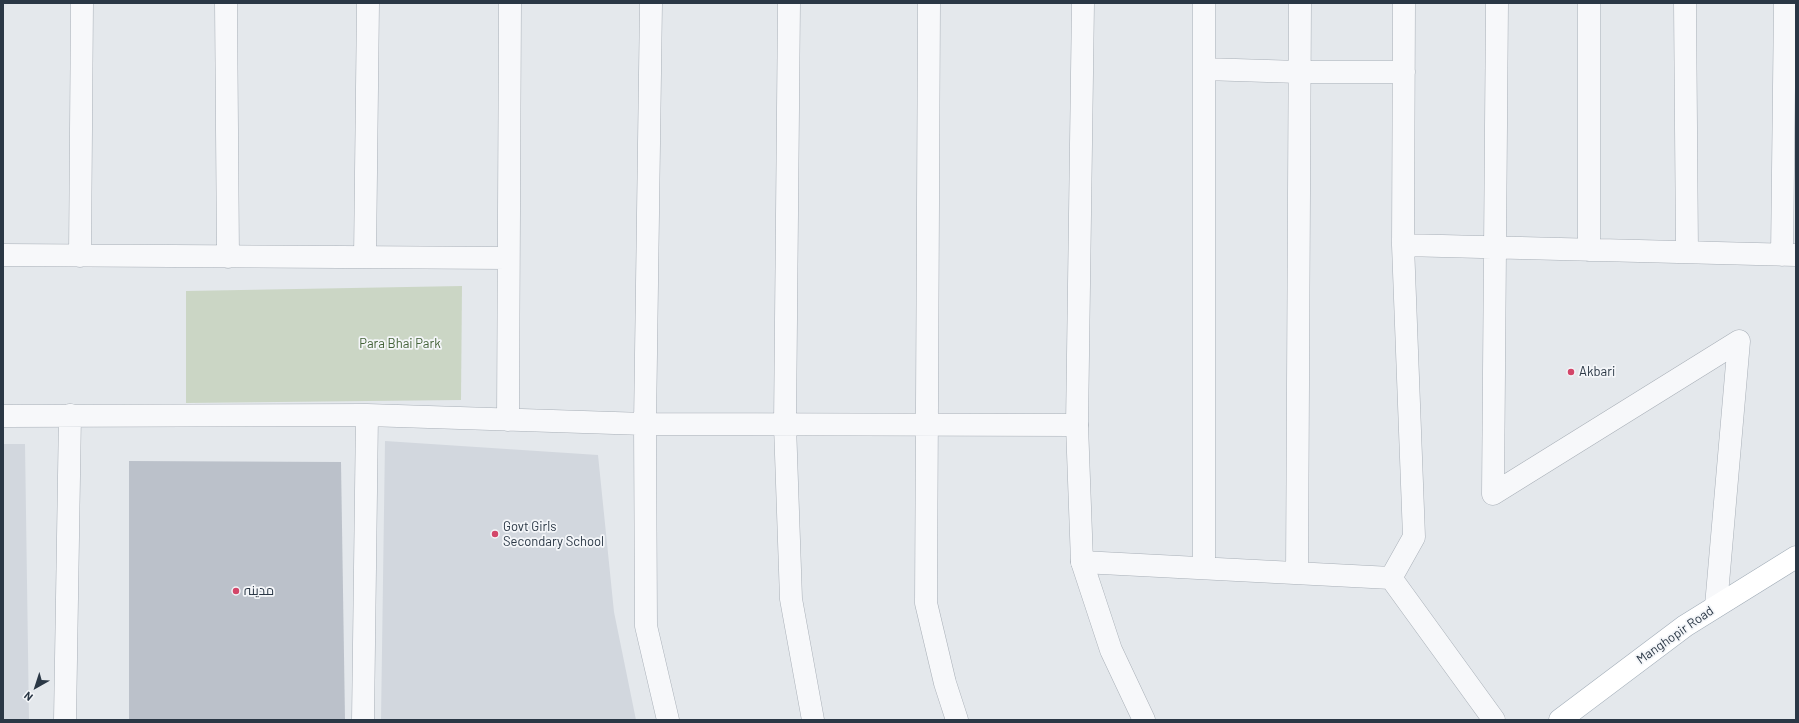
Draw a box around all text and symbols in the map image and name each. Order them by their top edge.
park label: Para Bhai Park [359,336,441,352]
place label: Akbari [1579,364,1615,380]
marker: Akbari [1566,367,1576,377]
place label: Govt Girls Secondary School [503,519,604,550]
marker: Govt Girls Secondary School [490,529,500,539]
place label: مدینہ [244,583,274,599]
marker: مدینہ [231,586,241,596]
street label: Manghopir Road [1633,603,1717,667]
north arrow [16,667,56,707]
text: N [21,689,35,704]

